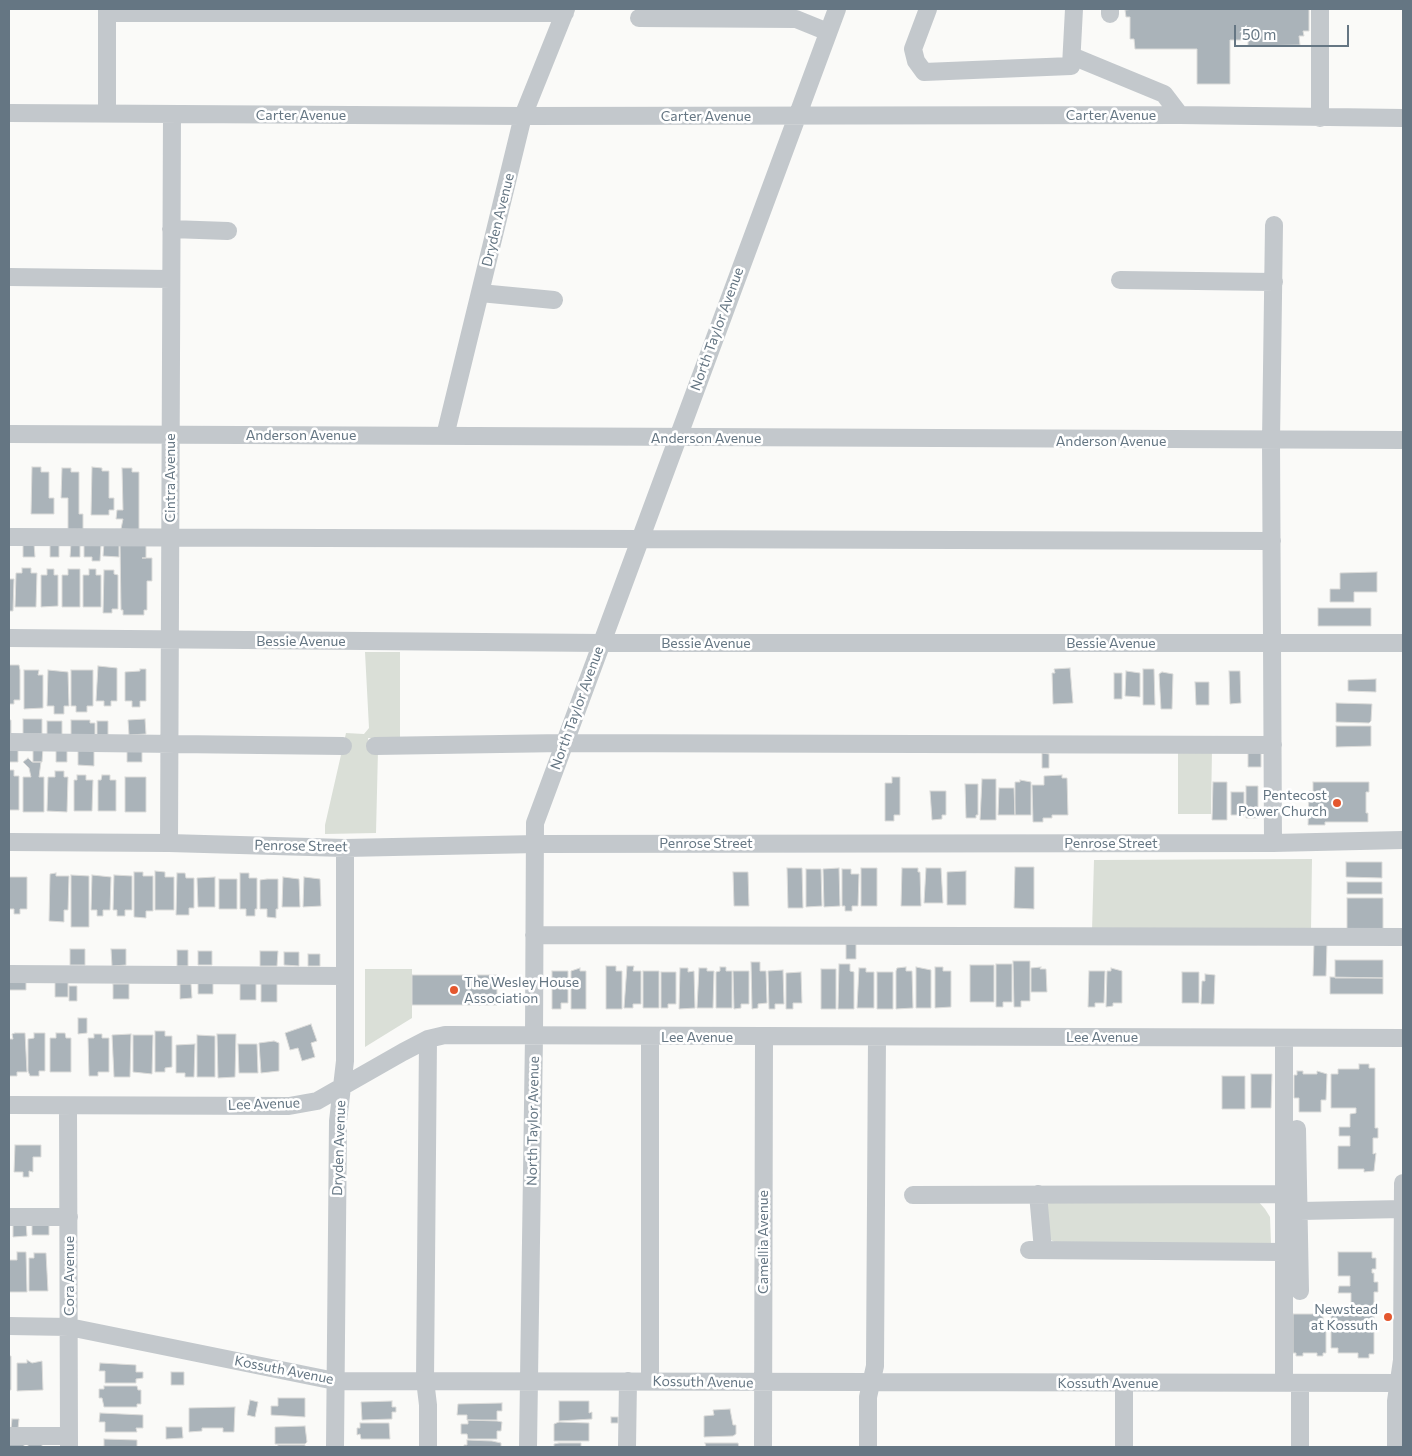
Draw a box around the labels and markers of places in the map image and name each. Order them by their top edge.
place label: Pentecost Power Church [1238,787,1327,820]
marker: Pentecost Power Church [1331,797,1343,809]
place label: The Wesley House Association [464,974,579,1006]
marker: The Wesley House Association [448,984,460,996]
place label: Newstead at Kossuth [1311,1301,1378,1334]
marker: Newstead at Kossuth [1382,1311,1394,1323]

